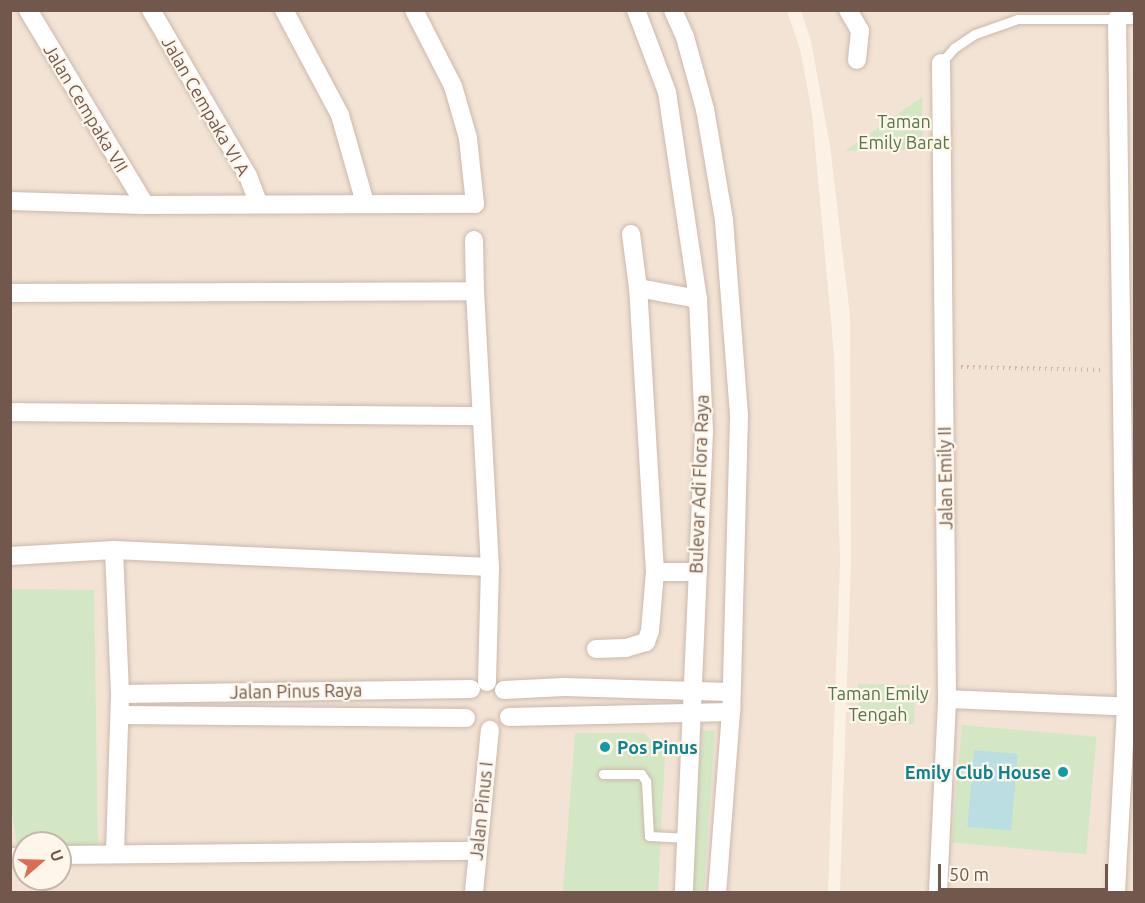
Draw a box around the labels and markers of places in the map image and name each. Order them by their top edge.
place label: Pos Pinus [617,736,698,758]
marker: Pos Pinus [598,740,612,754]
place label: Emily Club House [905,761,1051,783]
marker: Emily Club House [1056,765,1070,779]

